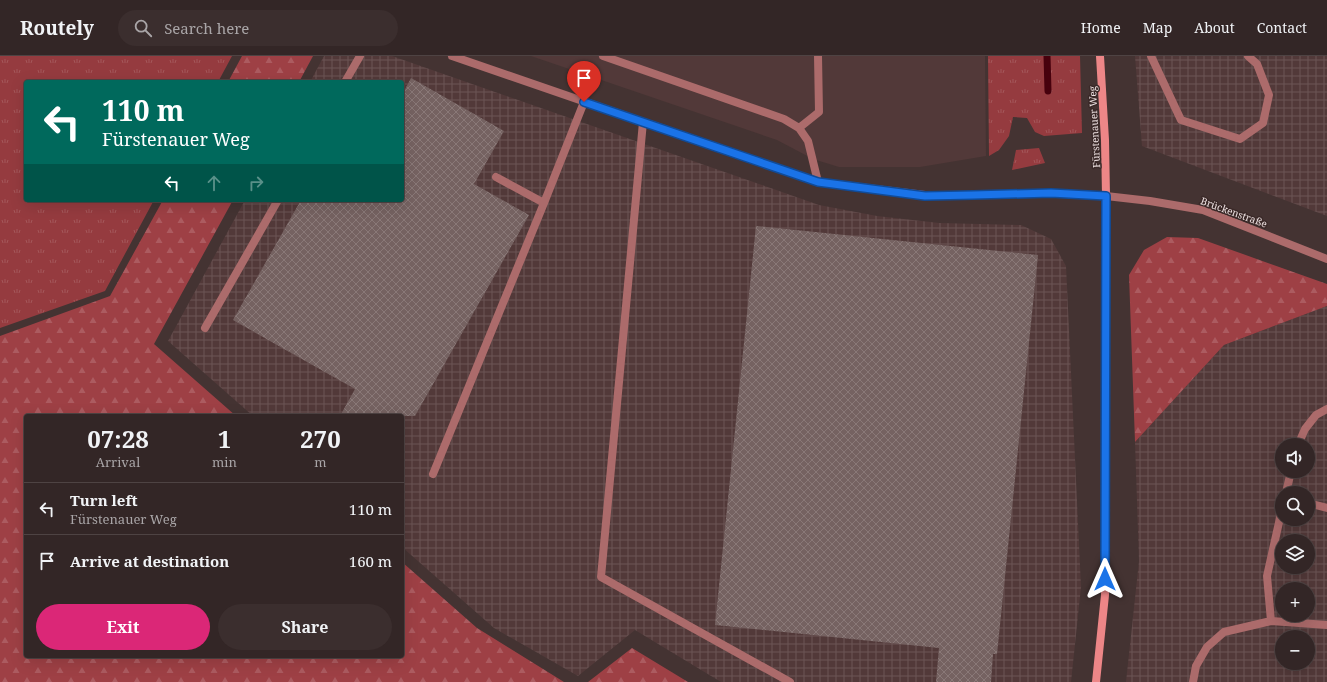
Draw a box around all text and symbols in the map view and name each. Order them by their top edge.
search box [118,10,398,46]
text: Routely [20,15,94,41]
icon: search [132,17,154,39]
text: Search here [164,18,249,38]
text: Home [1081,18,1121,37]
text: Map [1143,18,1172,37]
text: About [1194,18,1235,37]
text: Contact [1257,18,1307,37]
pin [567,61,601,102]
icon: arrive [573,67,595,89]
street label: Fürstenauer Weg [1085,85,1103,168]
text: 110 m [102,91,184,129]
icon: left [36,96,88,148]
text: Fürstenauer Weg [102,127,250,151]
icon: left [161,172,183,194]
icon: ahead [203,172,225,194]
icon: right [245,172,267,194]
street label: Brückenstraße [1199,193,1269,231]
text: 07:28 [87,422,149,455]
text: 1 [218,422,231,455]
text: 270 [300,422,341,455]
map controls [1275,438,1315,670]
button: sound [1275,438,1315,478]
text: Arrival [96,453,140,471]
text: min [212,453,237,471]
text: m [314,453,327,471]
button: search [1275,486,1315,526]
text: Turn left [70,490,138,510]
icon: left [36,498,58,520]
text: 110 m [349,499,392,519]
text: Fürstenauer Weg [70,510,177,528]
button: layers [1275,534,1315,574]
icon: arrive [36,550,58,572]
text: Arrive at destination [70,551,229,571]
text: 160 m [349,551,392,571]
position arrow [1084,558,1126,600]
button: + [1275,582,1315,622]
button: Exit [36,604,210,650]
button: Share [218,604,392,650]
button: − [1275,630,1315,670]

